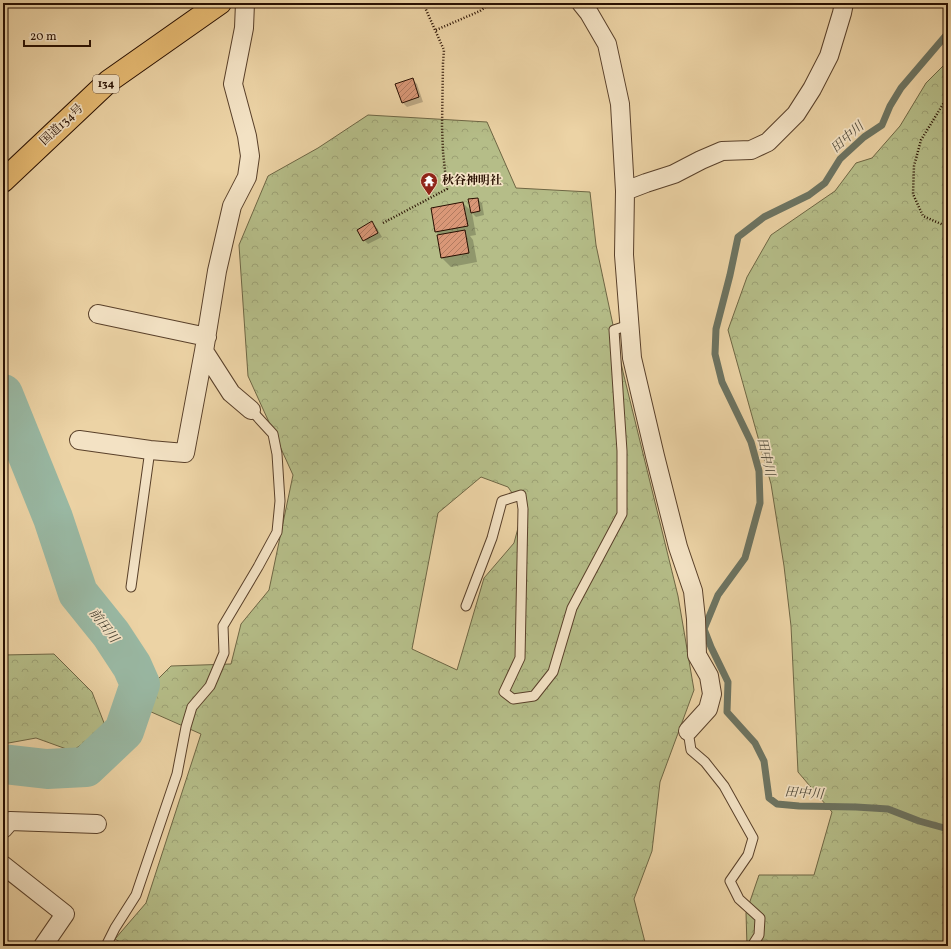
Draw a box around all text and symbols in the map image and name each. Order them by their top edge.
scale bar [24,22,90,48]
text: 20 m [30,29,57,45]
road number: 134 [93,75,119,93]
street label: 国道134号 [37,101,87,149]
water label: 田中川 [827,117,870,158]
temple icon: 秋谷神明社 [419,171,439,196]
place label: 秋谷神明社 [442,173,502,189]
water label: 田中川 [752,436,779,480]
water label: 前田川 [84,605,123,649]
water label: 田中川 [784,784,826,804]

